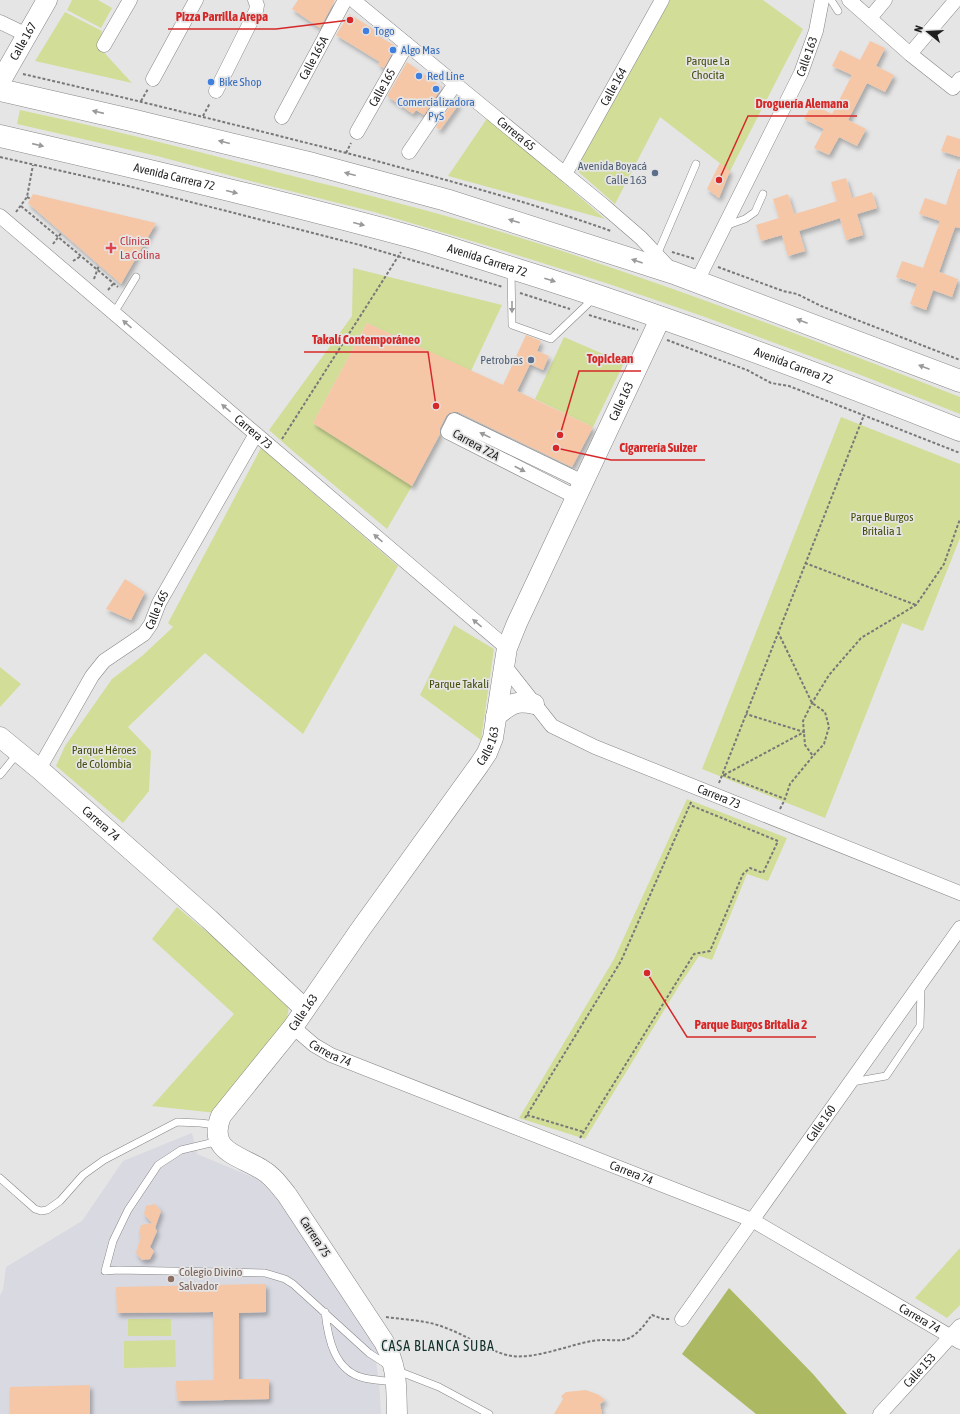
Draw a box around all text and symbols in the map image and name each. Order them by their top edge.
callout: Pizza Parrilla Arepa [168,4,276,29]
text: Pizza Parrilla Arepa [176,9,268,24]
north arrow [908,12,948,52]
street label: Calle 167 [7,20,40,63]
place label: Togo [374,24,395,38]
text: N [912,24,925,34]
marker: Togo [361,26,371,36]
street label: Calle 165A [296,34,331,82]
street label: Calle 163 [793,35,820,79]
place label: Algo Mas [401,43,440,57]
marker: Algo Mas [388,45,398,55]
park label: Parque La Chocita [686,54,730,82]
street label: Calle 164 [598,65,630,108]
street label: Calle 165 [366,66,398,109]
place label: Red Line [427,69,464,83]
marker: Red Line [414,71,424,81]
place label: Bike Shop [219,75,262,89]
marker: Bike Shop [206,77,216,87]
marker: Comercializadora PyS [431,84,441,94]
callout: Droguería Alemana [748,91,857,116]
place label: Comercializadora PyS [397,95,475,123]
text: Droguería Alemana [756,96,849,111]
one-way arrow [92,109,104,115]
street label: Carrera 65 [494,114,538,154]
one-way arrow [218,139,230,145]
one-way arrow [32,142,44,148]
place label: Avenida Boyacá Calle 163 [578,159,647,187]
street label: Avenida Carrera 72 [132,160,216,193]
marker: Avenida Boyacá Calle 163 [650,168,660,178]
one-way arrow [344,171,356,177]
one-way arrow [226,189,239,195]
one-way arrow [507,218,519,224]
one-way arrow [352,221,365,227]
place label: Clínica La Colina [120,234,160,262]
street label: Avenida Carrera 72 [446,241,529,279]
marker: Clínica La Colina [105,242,117,254]
one-way arrow [631,257,643,263]
one-way arrow [545,277,557,283]
one-way arrow [509,301,515,314]
one-way arrow [796,317,808,323]
one-way arrow [122,319,133,328]
callout: Takalí Contemporáneo [304,327,428,352]
text: Takalí Contemporáneo [312,332,420,347]
street label: Avenida Carrera 72 [752,345,835,387]
callout: Topiclean [579,346,641,371]
text: Topiclean [587,351,633,366]
place label: Petrobras [480,353,523,367]
marker: Petrobras [526,355,536,365]
one-way arrow [917,363,929,369]
street label: Calle 163 [606,380,636,423]
one-way arrow [221,404,232,413]
street label: Carrera 73 [232,412,275,452]
street label: Carrera 72A [450,426,502,464]
one-way arrow [479,432,491,438]
callout: Cigarrería Suizer [611,435,705,460]
text: Cigarrería Suizer [619,440,698,455]
one-way arrow [515,466,526,472]
park label: Parque Burgos Britalia 1 [851,510,913,538]
one-way arrow [373,534,384,543]
street label: Calle 165 [142,588,172,632]
one-way arrow [472,618,482,627]
park label: Parque Takalí [429,677,489,691]
street label: Calle 163 [474,726,502,768]
park label: Parque Héroes de Colombia [72,743,136,771]
street label: Carrera 73 [695,782,743,812]
street label: Carrera 74 [79,803,123,844]
street label: Calle 163 [286,991,321,1034]
callout: Parque Burgos Britalia 2 [687,1012,816,1037]
text: Parque Burgos Britalia 2 [695,1017,807,1032]
street label: Carrera 74 [306,1037,354,1069]
street label: Calle 160 [803,1102,839,1144]
street label: Carrera 74 [608,1158,655,1188]
street label: Carrera 75 [297,1214,333,1260]
place label: Colegio Divino Salvador [179,1265,243,1293]
marker: Colegio Divino Salvador [166,1274,176,1284]
street label: Carrera 74 [897,1301,943,1336]
district label: CASA BLANCA SUBA [381,1338,495,1354]
street label: Calle 153 [901,1350,939,1390]

